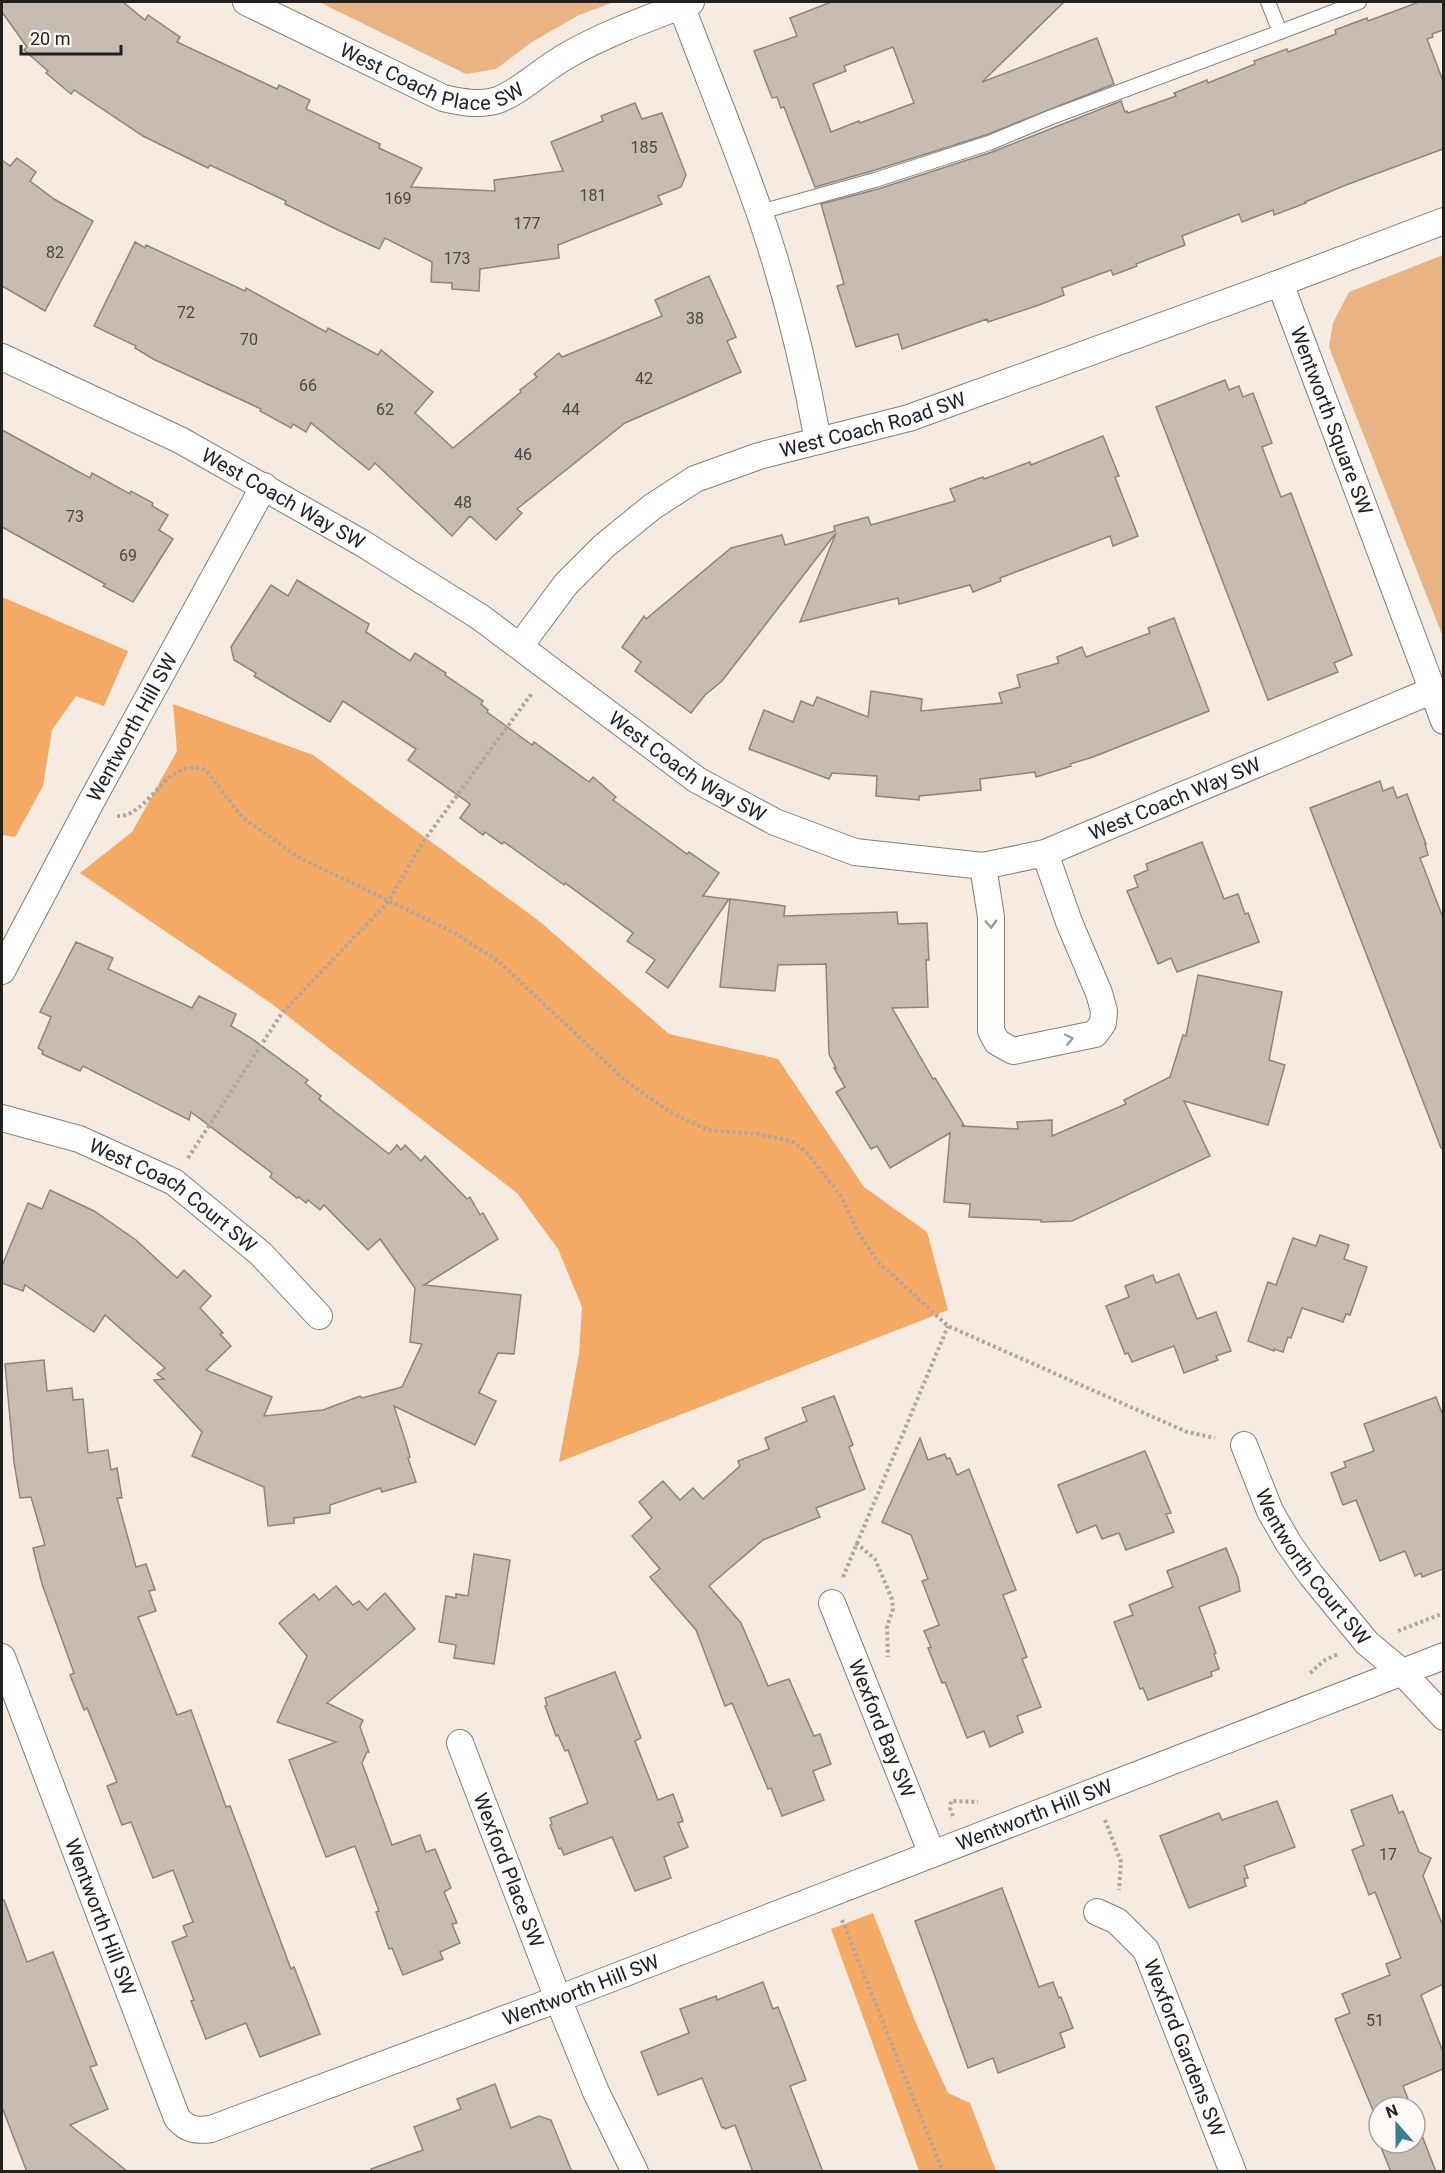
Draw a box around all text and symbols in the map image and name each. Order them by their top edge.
scale bar [21,18,122,56]
text: 20 m [30,28,70,49]
street label: West Coach Place SW [336,38,528,115]
house number: 185 [631,138,657,157]
house number: 181 [580,186,606,205]
house number: 169 [385,189,411,208]
house number: 177 [514,214,540,233]
house number: 82 [46,243,64,262]
house number: 173 [444,249,470,268]
house number: 72 [177,303,195,322]
house number: 38 [686,309,704,328]
street label: Wentworth Square SW [1285,323,1378,518]
house number: 70 [240,330,258,349]
house number: 42 [635,369,653,388]
house number: 66 [299,376,317,395]
street label: West Coach Road SW [777,386,969,462]
house number: 62 [376,400,394,419]
house number: 44 [562,400,580,419]
street label: West Coach Way SW [197,443,369,554]
house number: 46 [514,445,532,464]
house number: 48 [454,493,472,512]
house number: 73 [66,507,84,526]
house number: 69 [119,546,137,565]
street label: Wentworth Hill SW [82,649,182,806]
street label: West Coach Way SW [604,706,770,827]
street label: West Coach Way SW [1085,752,1264,845]
one-way arrow [984,920,997,929]
one-way arrow [1064,1033,1074,1046]
street label: West Coach Court SW [85,1133,262,1258]
street label: Wentworth Court SW [1250,1485,1376,1650]
street label: Wexford Bay SW [844,1656,920,1801]
street label: Wentworth Hill SW [953,1774,1116,1856]
street label: Wexford Place SW [468,1789,549,1951]
street label: Wentworth Hill SW [60,1835,141,1999]
house number: 17 [1379,1845,1397,1864]
street label: Wentworth Hill SW [499,1949,663,2031]
street label: Wexford Gardens SW [1139,1956,1230,2140]
house number: 51 [1366,2011,1384,2030]
north arrow [1367,2095,1427,2155]
text: N [1383,2101,1400,2122]

